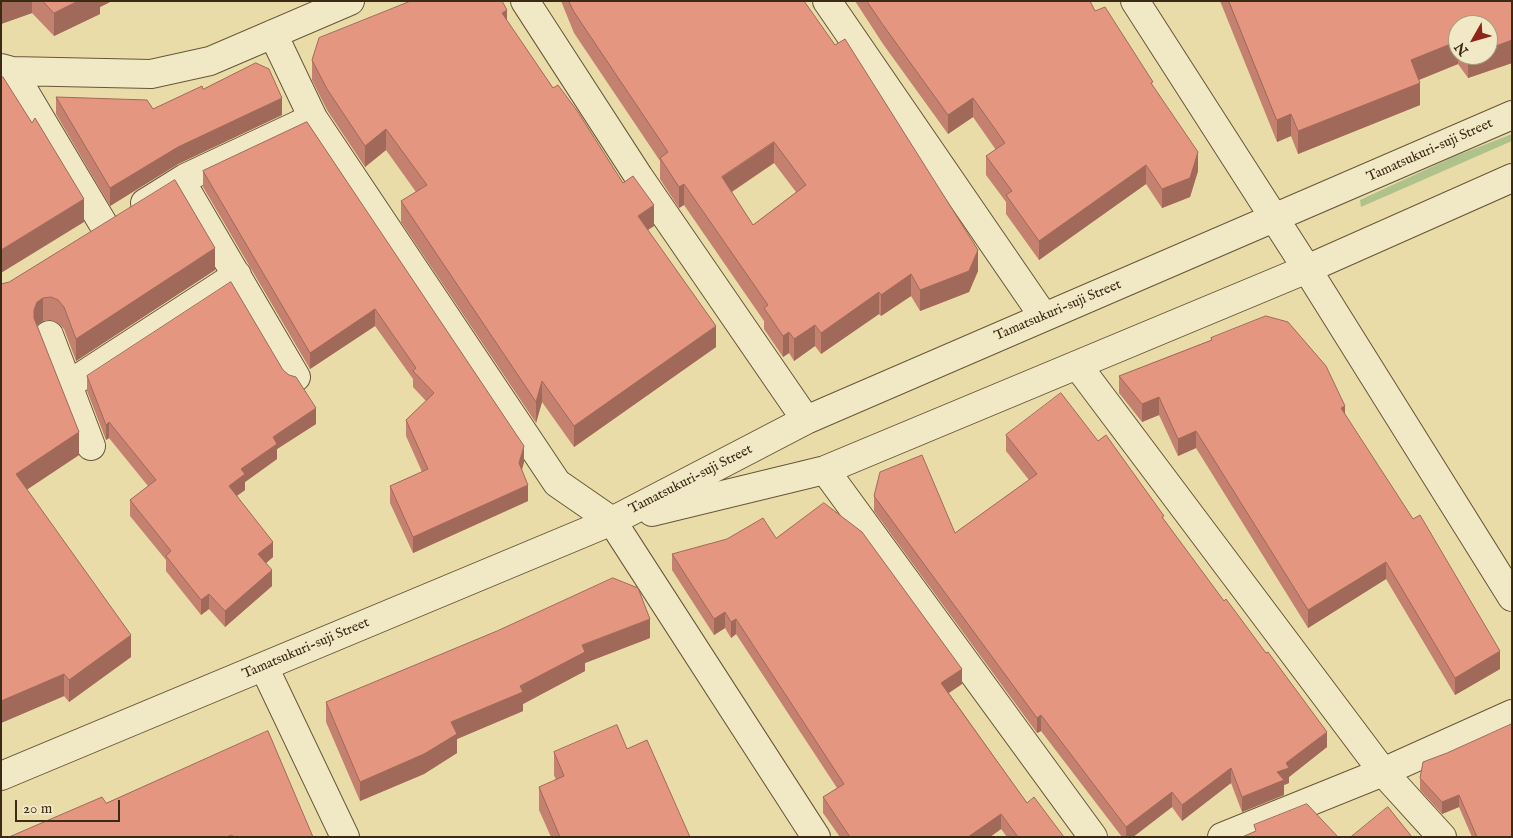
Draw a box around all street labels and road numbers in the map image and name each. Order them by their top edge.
street label: Tamatsukuri-suji Street [1364,116,1496,186]
street label: Tamatsukuri-suji Street [992,277,1124,345]
street label: Tamatsukuri-suji Street [626,442,756,518]
street label: Tamatsukuri-suji Street [240,615,372,683]

